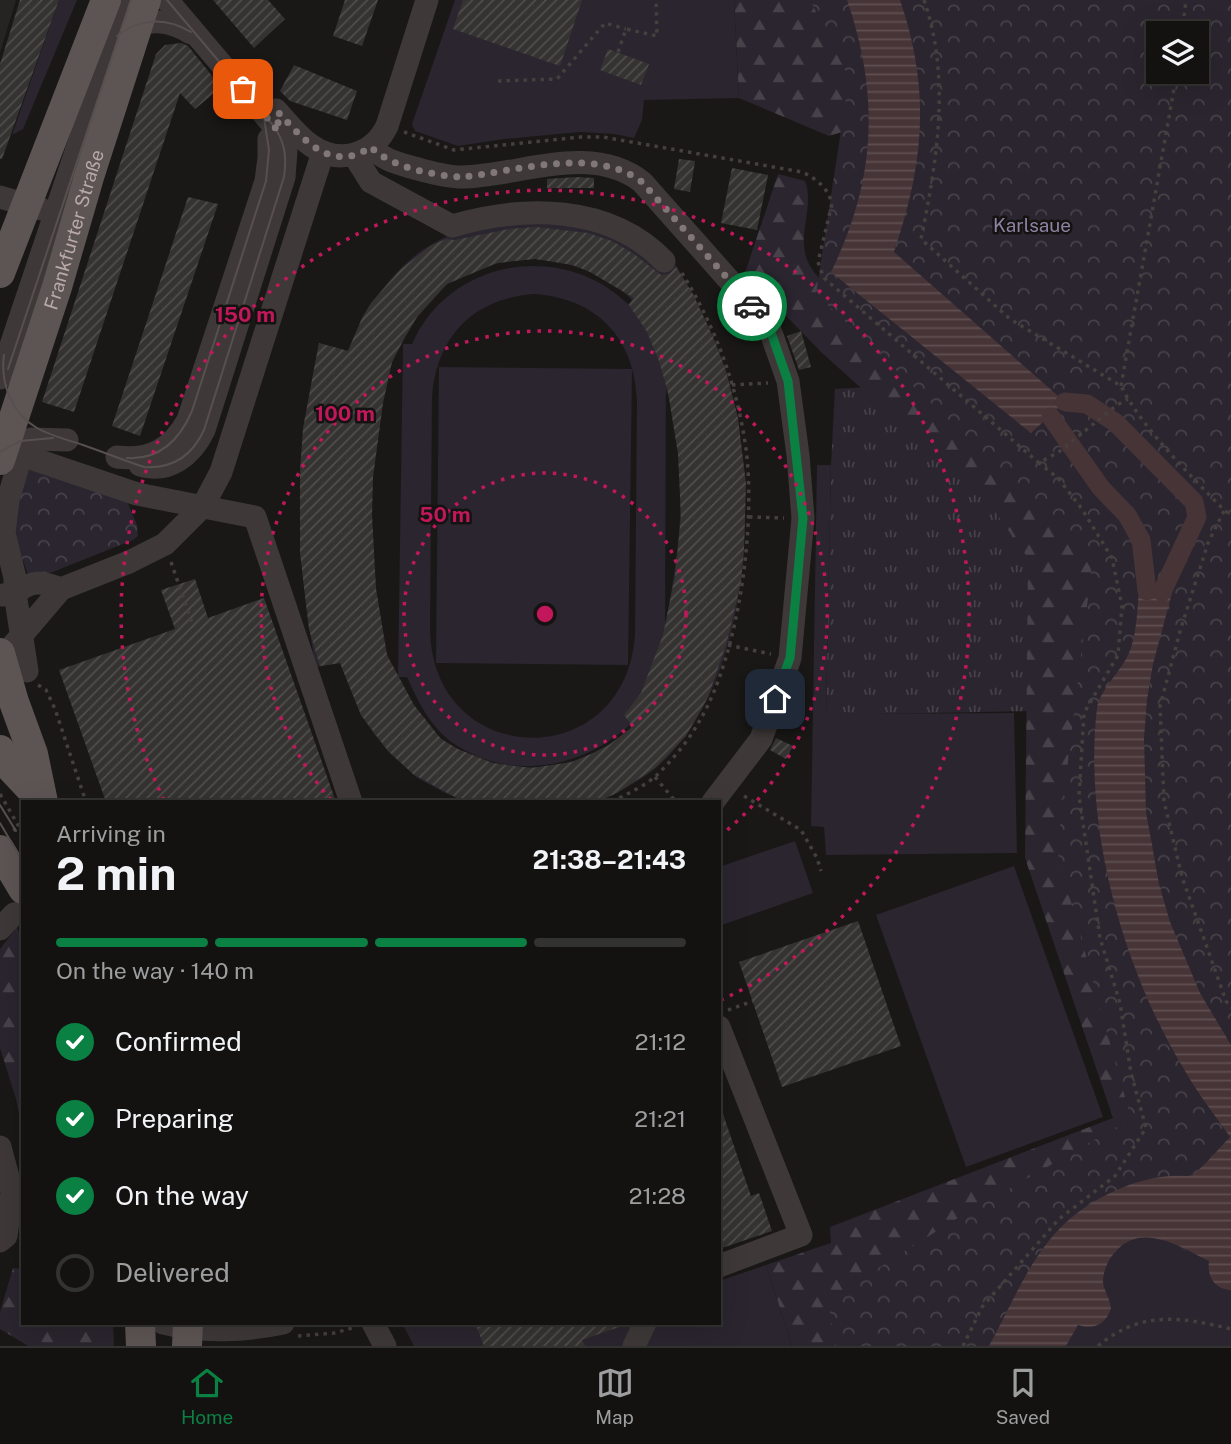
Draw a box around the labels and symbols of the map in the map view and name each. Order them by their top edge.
pin [213,59,273,119]
street label: Frankfurter Straße [39,147,108,312]
park label: Karlsaue [993,214,1071,236]
courier [717,271,787,341]
text: 150 m [215,302,275,327]
text: 100 m [315,401,375,426]
text: 50 m [419,502,471,527]
centre of rings [533,602,557,626]
pin [745,669,805,729]

